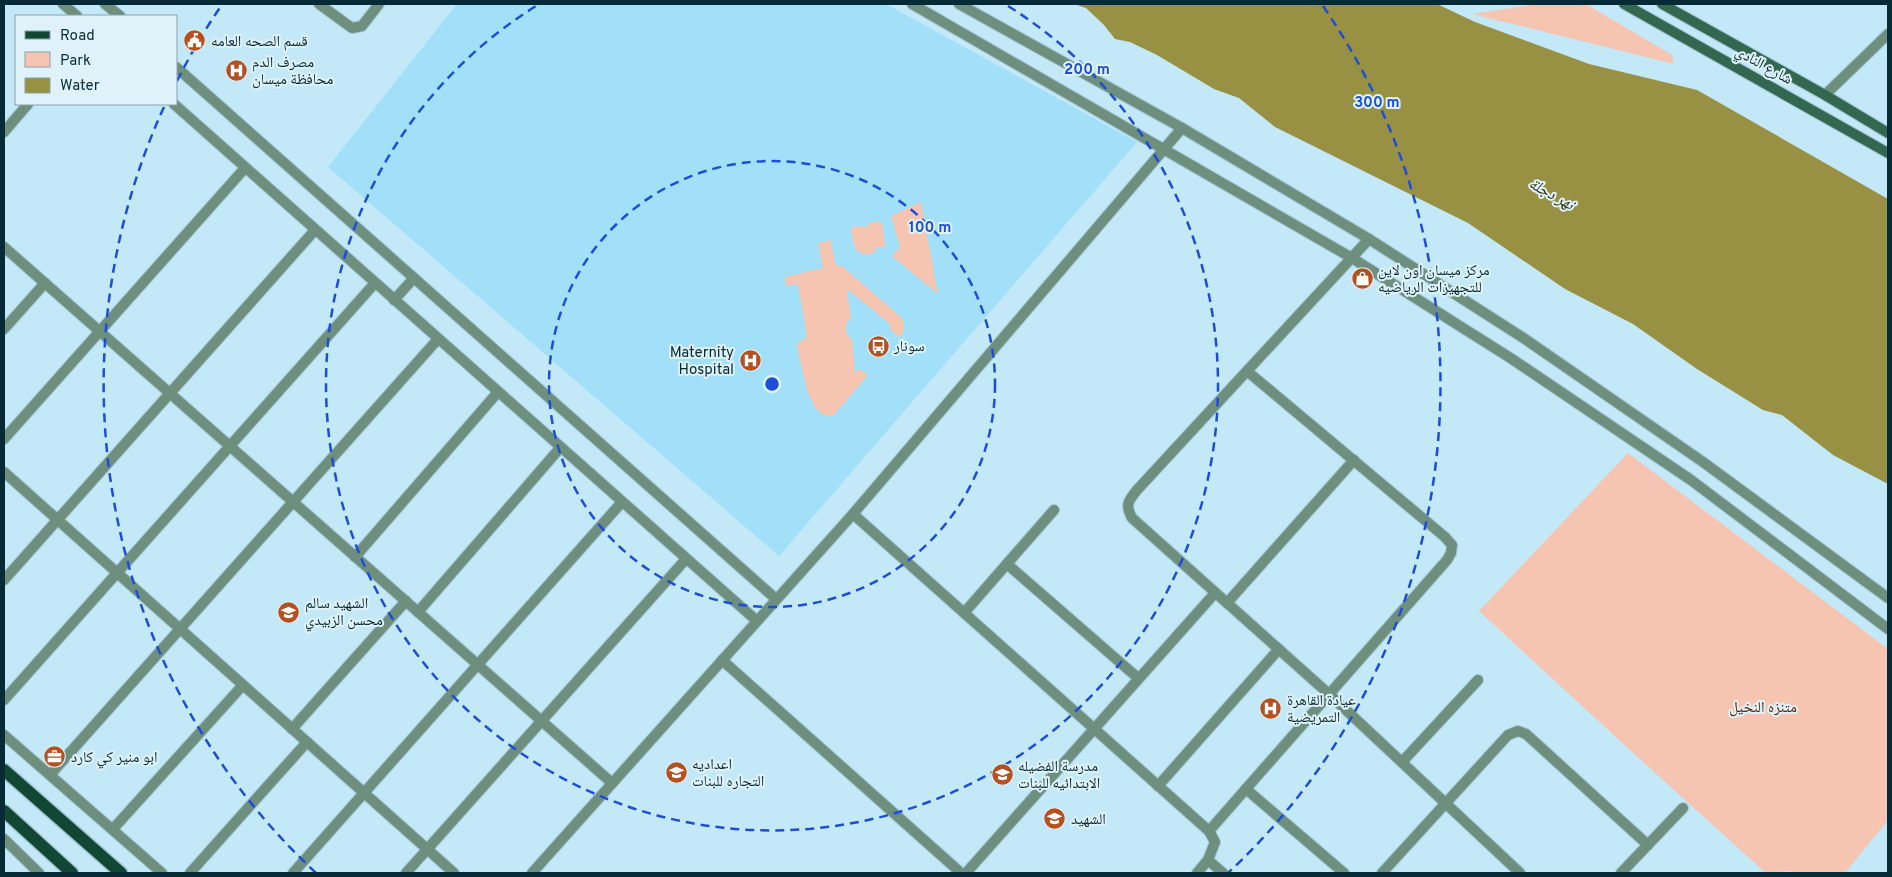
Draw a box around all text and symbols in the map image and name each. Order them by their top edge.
legend [15,15,178,105]
text: Road [60,27,95,46]
public building icon: قسم الصحه العامه [183,29,207,53]
place label: قسم الصحه العامه [211,33,308,52]
street label: شارع النادي [1731,43,1795,91]
text: Park [60,52,91,71]
place label: مصرف الدم محافظة ميسان [252,54,334,90]
hospital icon: مصرف الدم محافظة ميسان [224,59,248,83]
text: 200 m [1064,61,1110,80]
text: Water [60,77,100,96]
text: 300 m [1354,94,1400,113]
water label: نهر دجلة [1525,174,1579,217]
text: 100 m [909,219,951,238]
place label: مركز ميسان اون لاين للتجهيزات الرياضيه [1378,262,1490,298]
shop icon: مركز ميسان اون لاين للتجهيزات الرياضيه [1350,267,1374,291]
bus stop icon: سونار [866,334,890,358]
place label: سونار [893,338,925,357]
place label: Maternity Hospital [670,344,734,380]
hospital icon: Maternity Hospital [738,349,762,373]
centre of rings [763,375,781,393]
place label: الشهيد سالم محسن الزبيدي [305,595,383,632]
school or university icon: الشهيد سالم محسن الزبيدي [277,600,301,624]
place label: عيادة القاهرة التمريضية [1287,692,1356,728]
hospital icon: عيادة القاهرة التمريضية [1259,697,1283,721]
park label: متنزه النخيل [1729,699,1797,718]
office icon: ابو منير كي كارد [43,745,67,769]
place label: ابو منير كي كارد [71,749,158,769]
place label: اعداديه التجاره للبنات [692,756,764,792]
place label: مدرسة الفضيله الابتدائيه للبنات [1018,758,1100,794]
school or university icon: اعداديه التجاره للبنات [664,761,688,785]
school or university icon: مدرسة الفضيله الابتدائيه للبنات [990,763,1014,787]
school or university icon: الشهيد [1043,807,1067,831]
place label: الشهيد [1071,811,1106,830]

